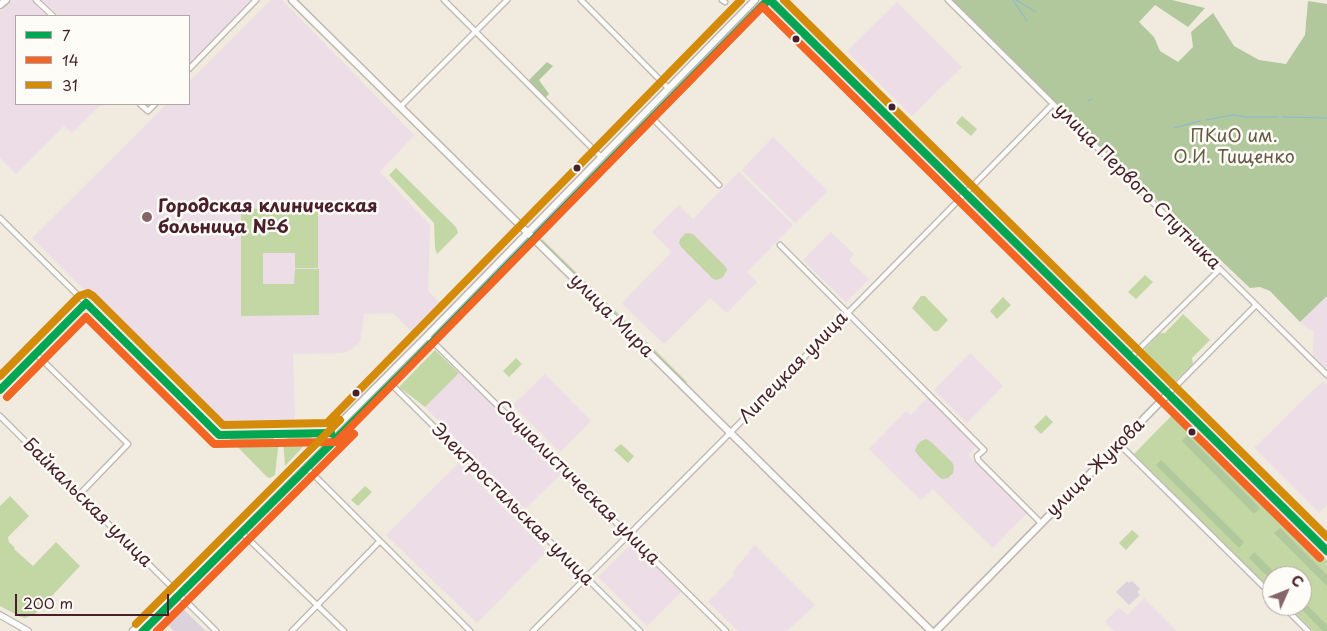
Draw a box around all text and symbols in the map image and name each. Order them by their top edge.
legend [15,15,190,105]
text: 7 [62,23,71,46]
unlabelled marker [791,34,801,44]
text: 14 [62,48,79,71]
text: 31 [62,73,78,96]
street label: улица Первого Спутника [1049,99,1225,275]
unlabelled marker [887,102,897,112]
park label: ПКиО им. О.И. Тищенко [1173,126,1295,168]
unlabelled marker [572,163,582,173]
place label: Городская клиническая больница №6 [158,196,378,238]
marker: Городская клиническая больница №6 [140,210,154,224]
street label: улица Мира [565,270,657,362]
street label: Липецкая улица [735,308,853,428]
unlabelled marker [351,388,361,398]
street label: Социалистическая улица [490,396,664,570]
street label: улица Жукова [1042,414,1150,522]
street label: Электростальская улица [426,419,598,591]
unlabelled marker [1187,427,1197,437]
street label: Байкальская улица [18,434,156,572]
north arrow [1262,566,1312,616]
text: С [1286,570,1309,592]
scale bar [18,584,171,616]
text: 200 m [23,591,73,614]

